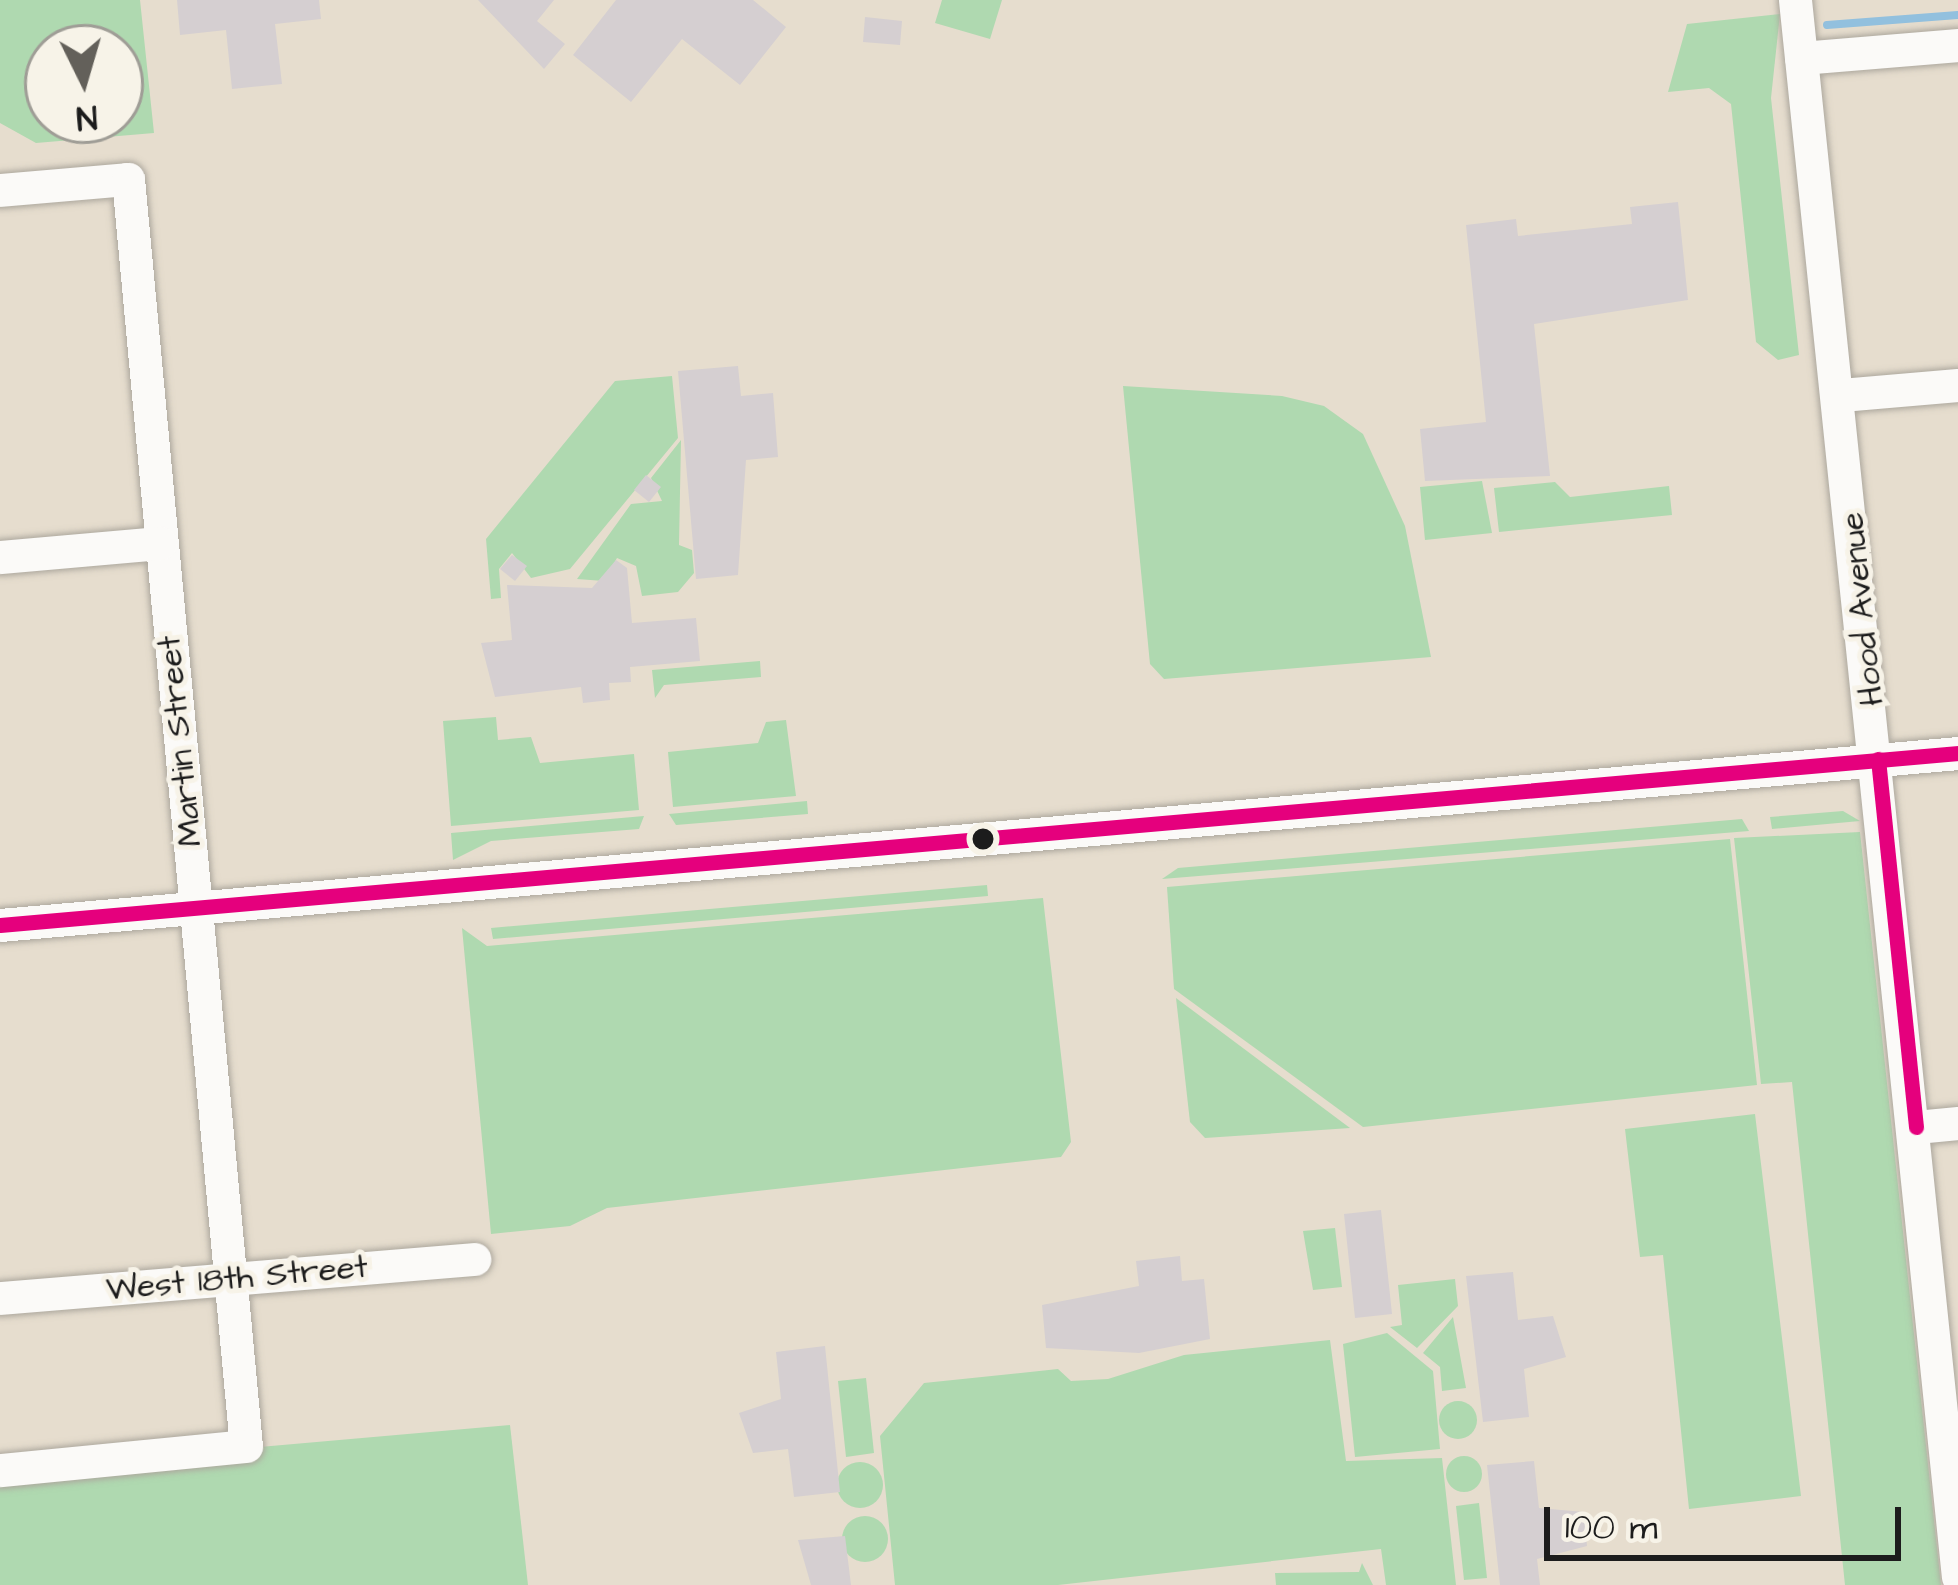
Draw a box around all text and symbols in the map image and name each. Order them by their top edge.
north arrow [24,24,144,144]
text: N [75,93,99,141]
street label: Hood Avenue [1833,510,1893,708]
street label: Martin Street [150,633,212,849]
unlabelled marker [972,828,994,850]
street label: West 18th Street [105,1248,369,1310]
scale bar [1550,1483,1907,1557]
text: 100 m [1565,1502,1657,1553]

